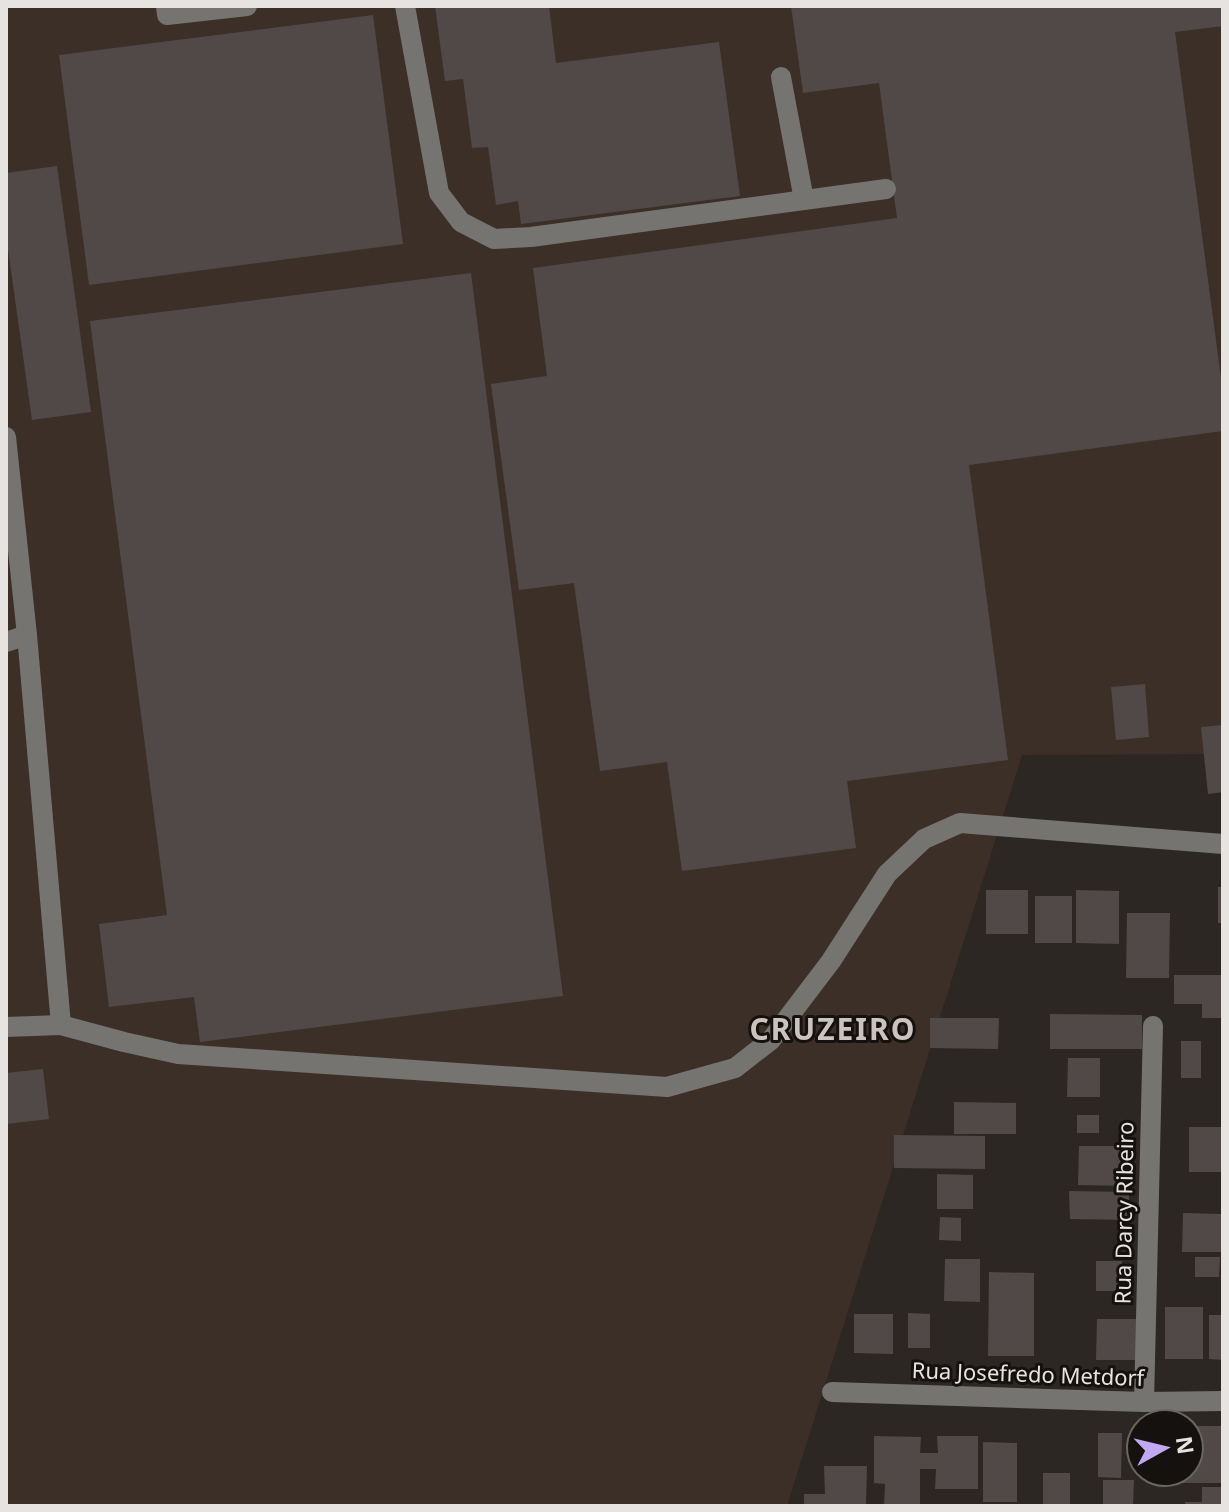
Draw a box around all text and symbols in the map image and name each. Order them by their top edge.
district label: CRUZEIRO [750,1008,916,1049]
street label: Rua Darcy Ribeiro [1106,1121,1140,1305]
street label: Rua Josefredo Metdorf [911,1354,1146,1392]
north arrow [1125,1408,1205,1488]
text: N [1170,1434,1202,1456]

